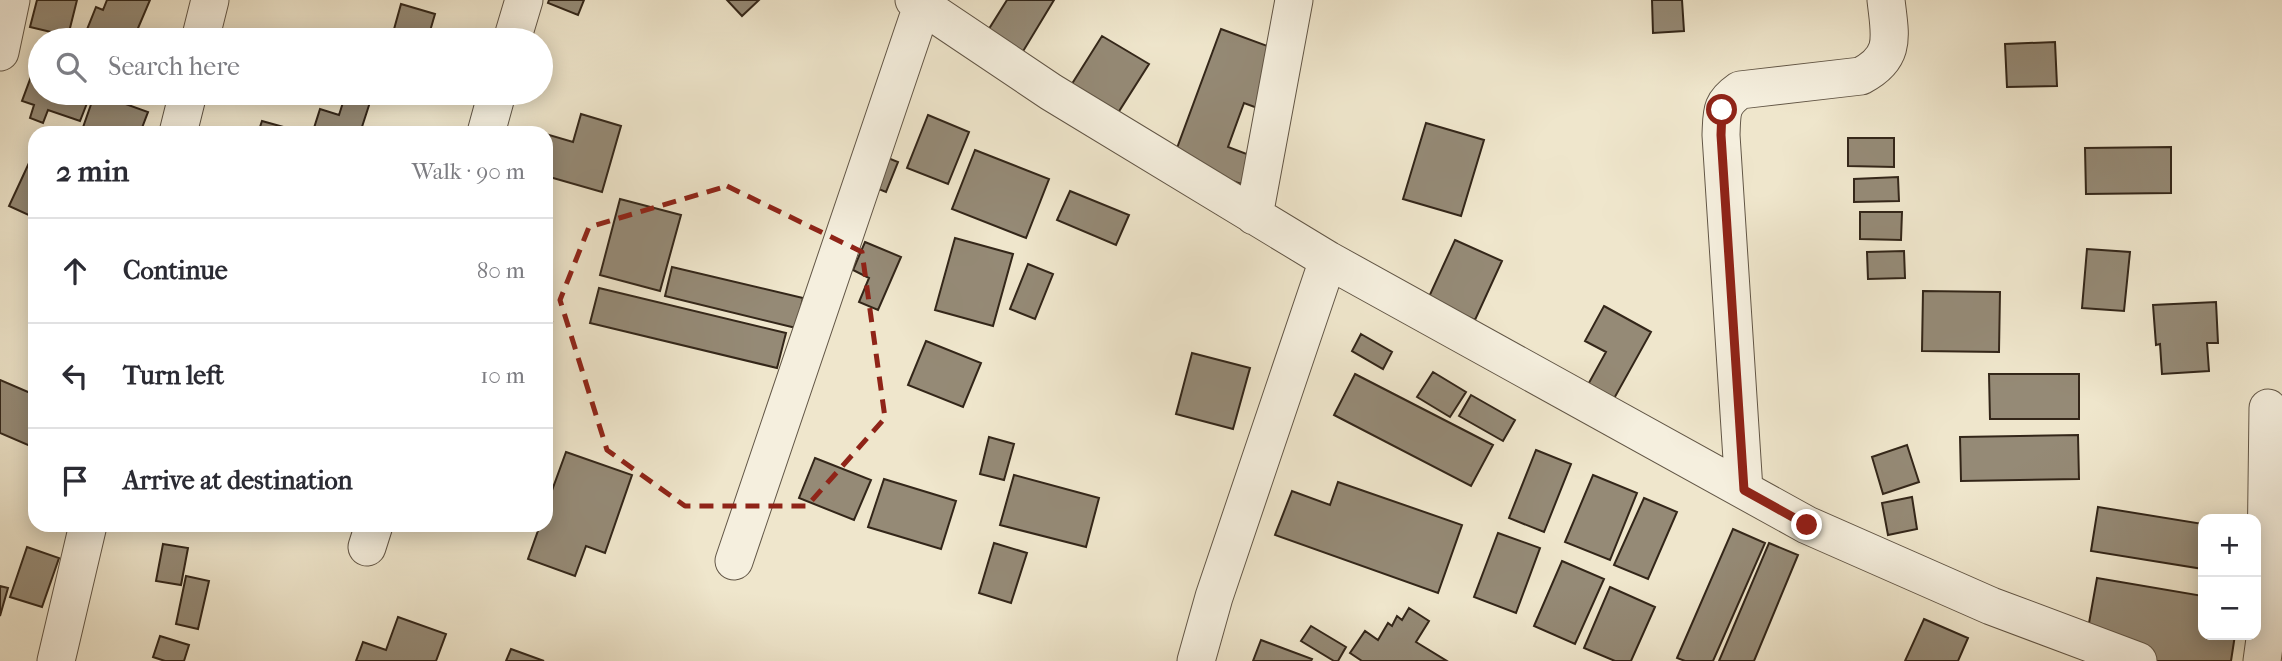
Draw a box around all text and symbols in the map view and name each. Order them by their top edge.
search box [28,28,553,105]
icon: search [52,48,90,86]
text: Search here [108,51,240,82]
route start [1706,94,1737,125]
text: 2 min [56,154,129,189]
text: Walk · 90 m [412,158,525,185]
icon: ahead [56,252,94,290]
text: Continue [123,255,228,286]
text: 80 m [477,257,525,284]
icon: left [56,357,94,395]
text: Turn left [123,360,224,391]
text: 10 m [480,362,525,389]
icon: arrive [56,462,94,500]
text: Arrive at destination [123,465,353,496]
route end [1791,509,1822,540]
map controls [2198,514,2261,640]
button: + [2198,514,2261,577]
button: − [2198,577,2261,640]

